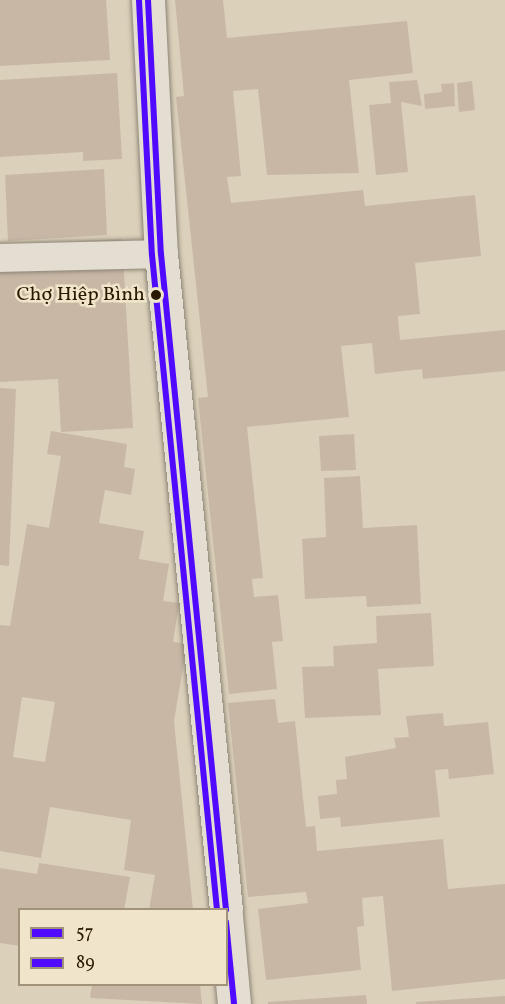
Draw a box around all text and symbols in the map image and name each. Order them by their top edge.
place label: Chợ Hiệp Bình [16,283,145,307]
marker: Chợ Hiệp Bình [150,289,162,301]
legend [18,908,228,986]
text: 57 [76,921,93,946]
text: 89 [76,951,95,976]

